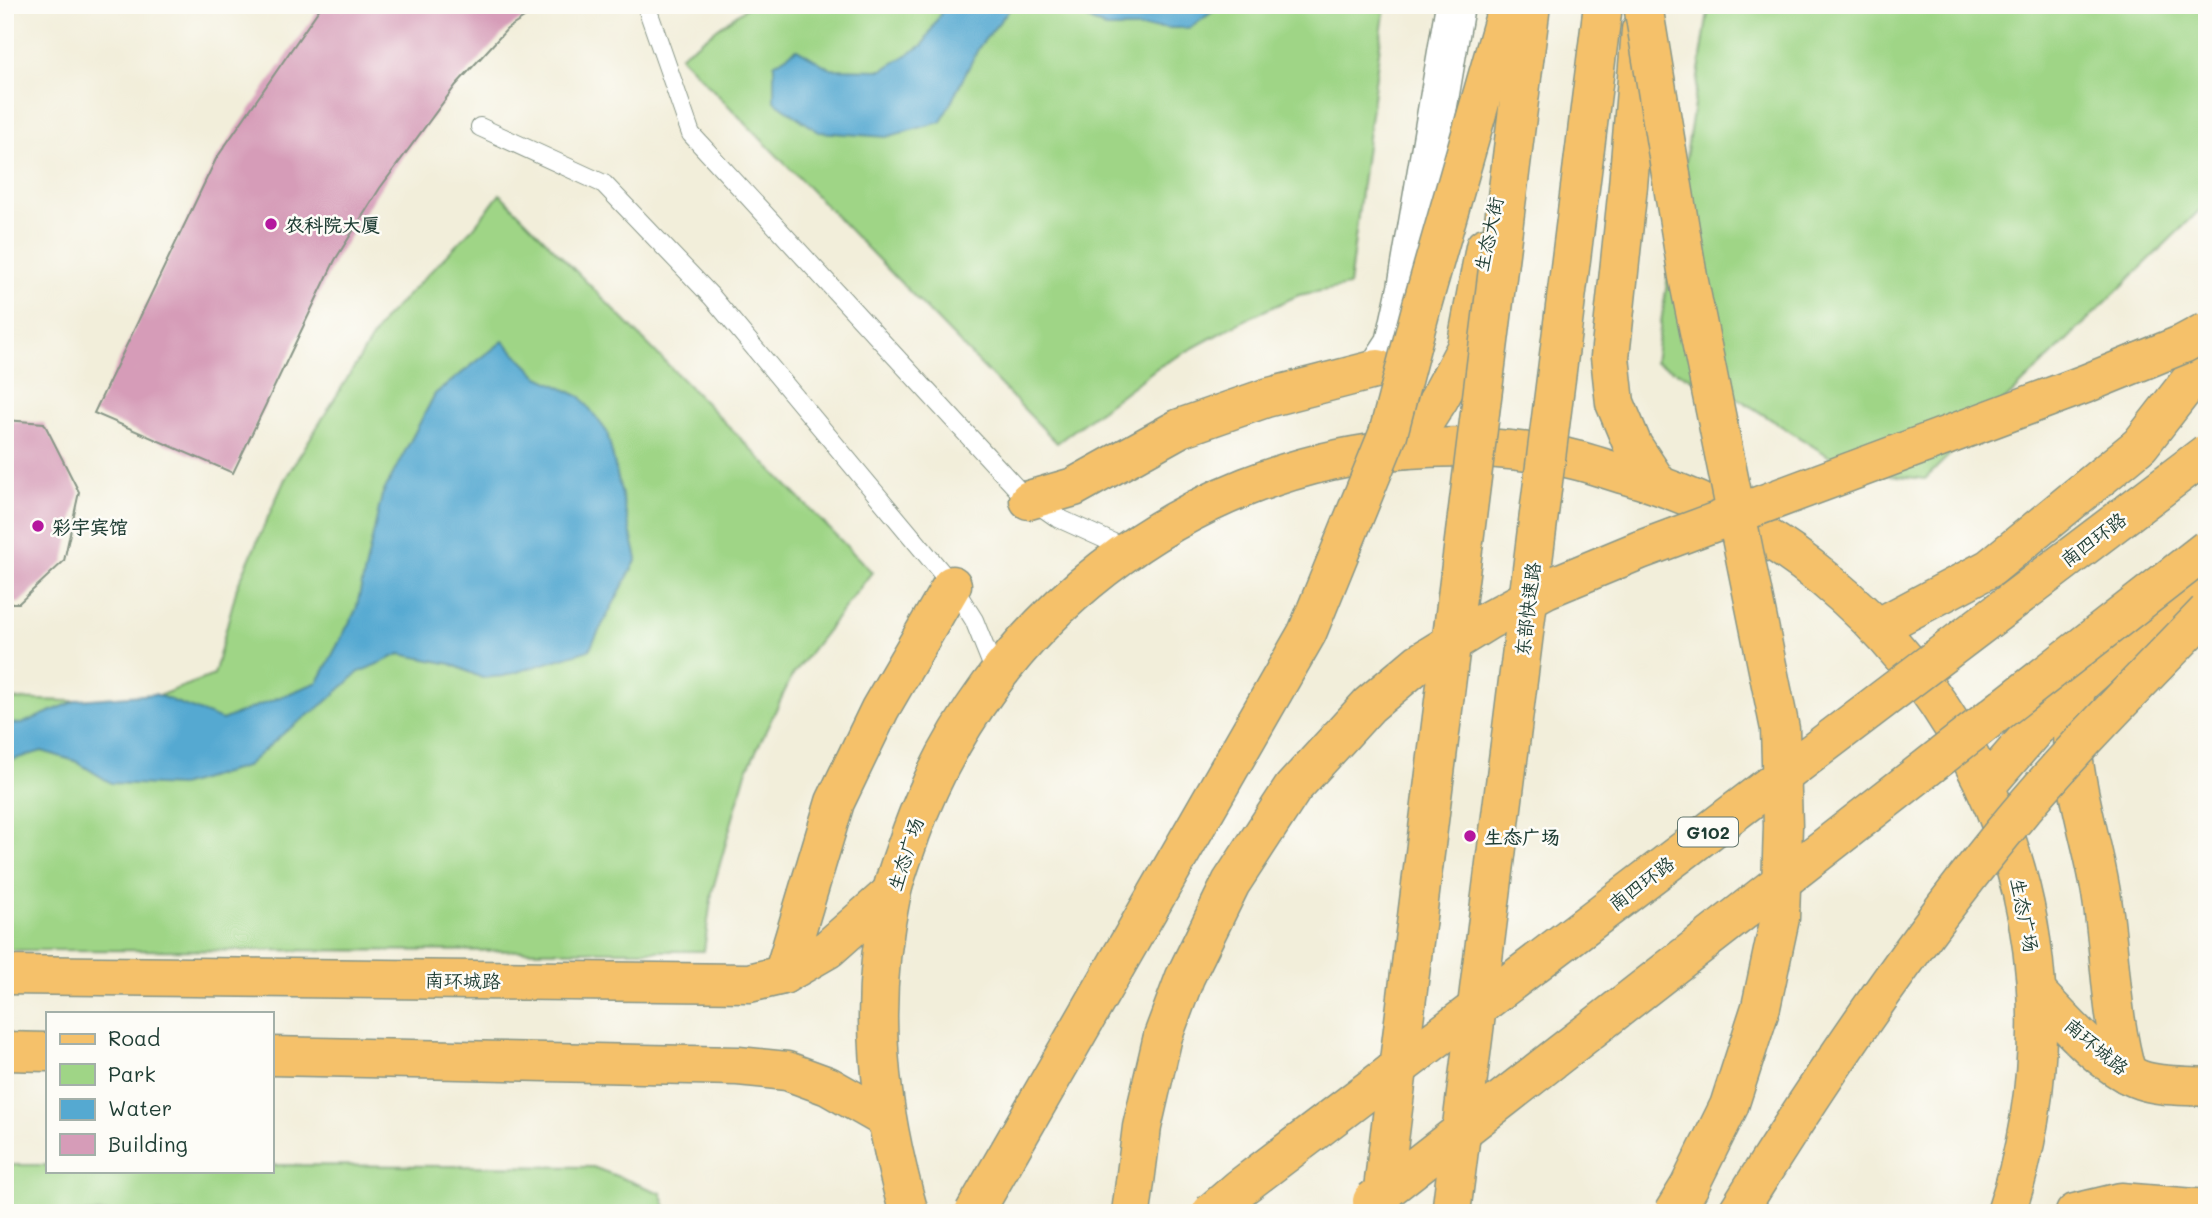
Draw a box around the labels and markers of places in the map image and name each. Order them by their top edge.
place label: 农科院大厦 [285,212,380,237]
marker: 农科院大厦 [263,216,279,232]
place label: 彩宇宾馆 [52,514,128,539]
marker: 彩宇宾馆 [30,518,46,534]
place label: 生态广场 [1484,824,1560,849]
marker: 生态广场 [1462,828,1478,844]

